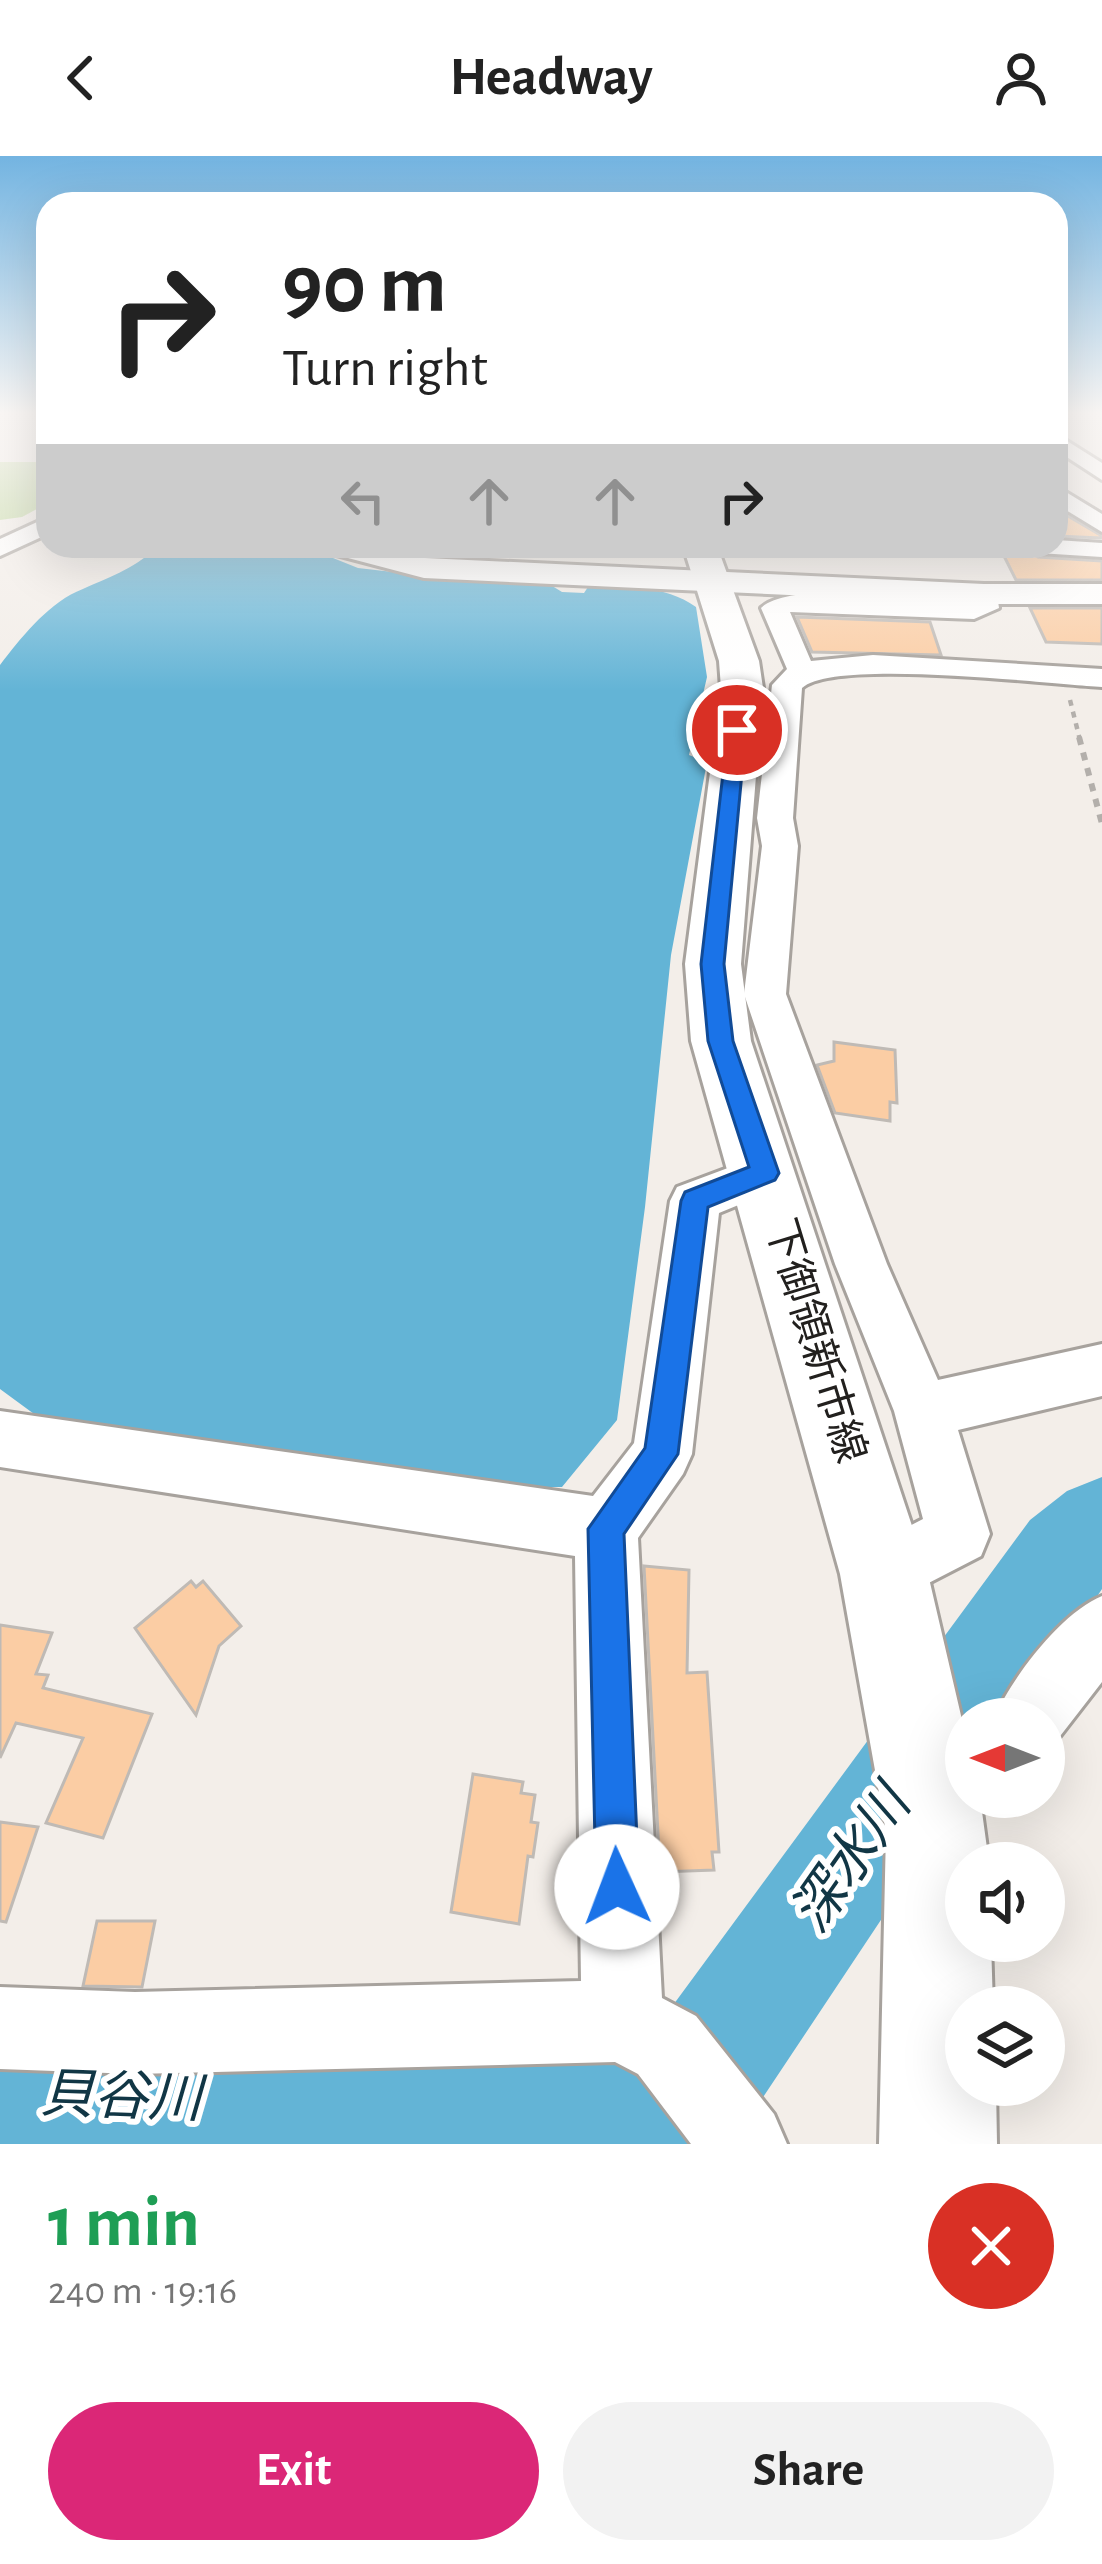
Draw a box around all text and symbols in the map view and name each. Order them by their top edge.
icon: back [48,45,114,111]
icon: person [988,45,1054,111]
text: Headway [449,51,653,105]
icon: right [84,240,240,396]
text: 90 m [282,244,447,328]
text: Turn right [282,342,488,396]
icon: left [330,468,396,534]
icon: ahead [456,468,522,534]
icon: ahead [582,468,648,534]
icon: right [708,468,774,534]
pin [686,679,788,781]
icon: arrive [704,697,770,763]
street label: 下御領新市線 [758,1214,874,1468]
north arrow [945,1698,1065,1818]
map controls [945,1698,1065,2106]
water label: 深水川 [781,1772,923,1942]
position arrow [554,1824,680,1950]
button: sound [945,1842,1065,1962]
button: layers [945,1986,1065,2106]
water label: 貝谷川 [39,2066,208,2128]
button: close [928,2183,1054,2309]
text: 1 min [48,2187,200,2259]
text: 240 m · 19:16 [48,2272,237,2311]
button: Exit [48,2402,539,2540]
button: Share [563,2402,1054,2540]

